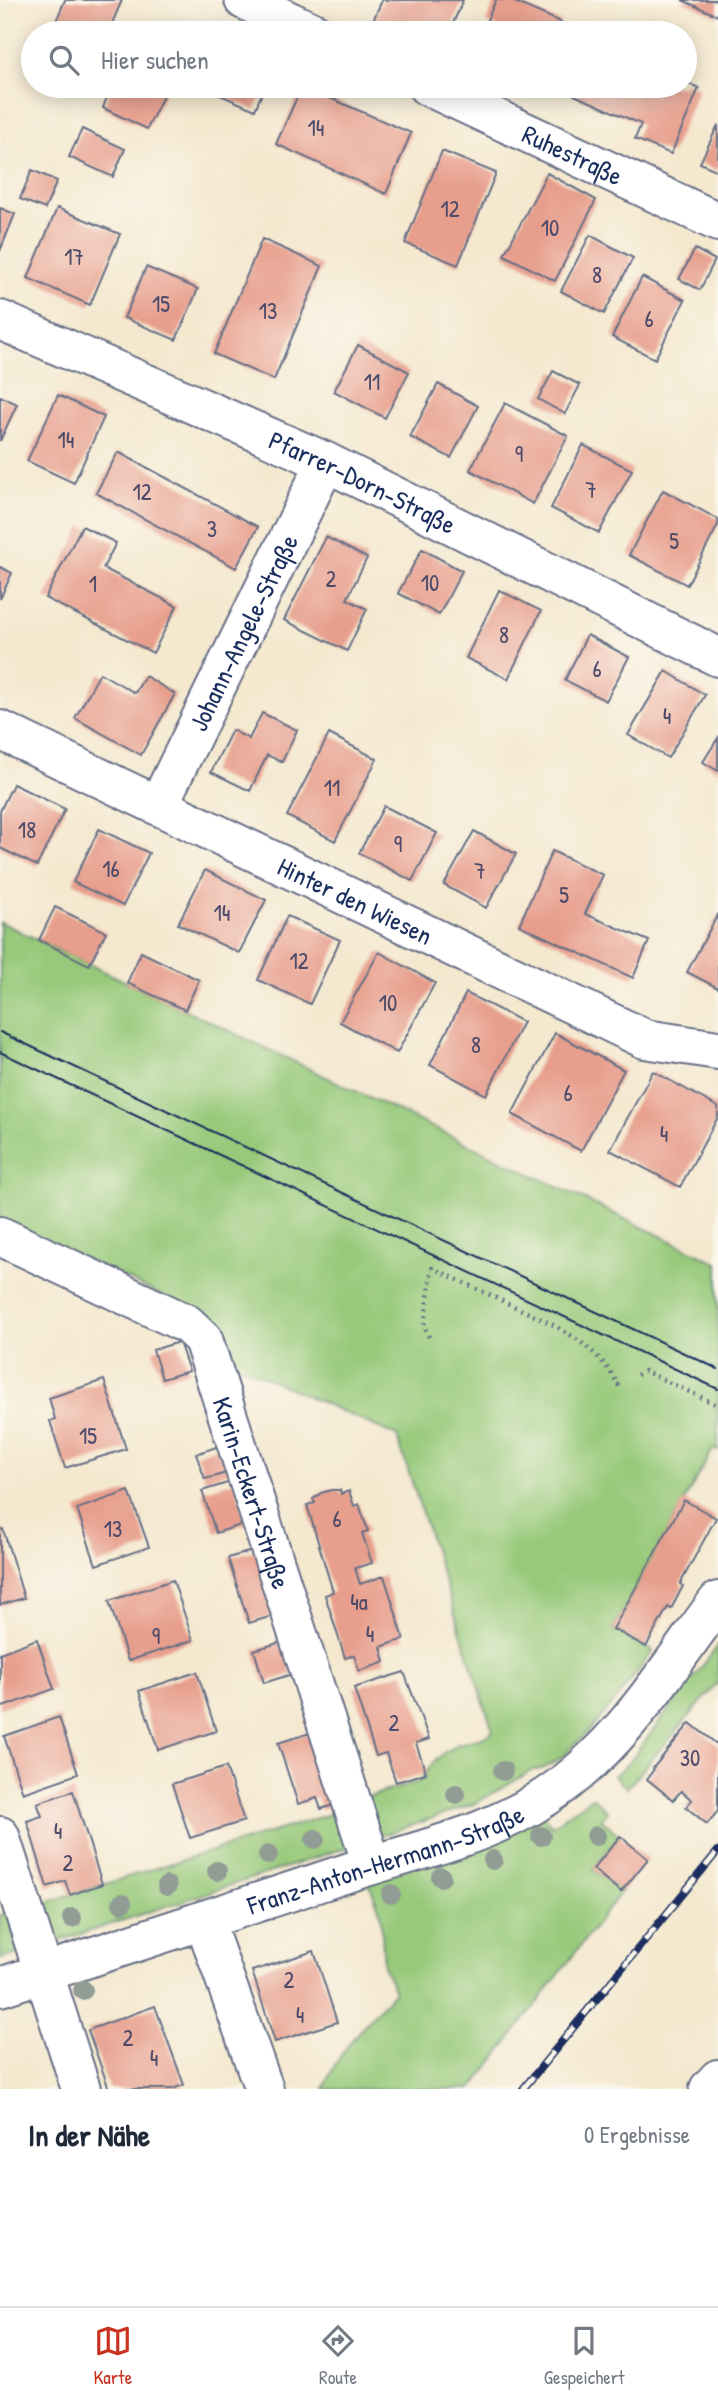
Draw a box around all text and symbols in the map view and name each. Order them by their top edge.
search box [21,21,697,98]
icon: search [45,41,83,79]
text: Hier suchen [101,42,209,77]
house number: 14 [308,112,324,143]
street label: Ruhestraße [517,116,629,193]
house number: 12 [440,193,460,224]
house number: 10 [541,212,559,243]
house number: 17 [64,241,84,272]
house number: 8 [592,259,602,290]
house number: 15 [152,288,170,319]
house number: 13 [259,295,277,326]
house number: 6 [644,303,654,334]
house number: 11 [364,366,380,397]
street label: Pfarrer-Dorn-Straße [264,422,462,541]
house number: 14 [58,424,74,455]
house number: 9 [515,438,523,469]
house number: 7 [585,474,597,505]
house number: 12 [132,476,152,507]
house number: 3 [207,513,217,544]
house number: 5 [669,525,679,556]
street label: Johann-Angele-Straße [180,528,306,737]
house number: 2 [326,563,337,594]
house number: 10 [421,567,439,598]
house number: 1 [89,568,97,599]
house number: 8 [499,619,509,650]
house number: 6 [592,653,602,684]
house number: 4 [663,700,671,731]
house number: 11 [324,772,340,803]
house number: 18 [18,814,36,845]
house number: 9 [394,828,402,859]
street label: Hinter den Wiesen [272,848,439,952]
house number: 16 [102,853,120,884]
house number: 7 [474,855,486,886]
house number: 5 [559,879,569,910]
house number: 14 [214,897,230,928]
house number: 12 [289,945,309,976]
house number: 10 [379,987,397,1018]
house number: 8 [471,1029,481,1060]
house number: 6 [563,1077,573,1108]
house number: 4 [660,1118,668,1149]
street label: Karin-Eckert-Straße [205,1392,300,1593]
house number: 15 [79,1420,97,1451]
house number: 6 [332,1503,342,1534]
house number: 13 [104,1513,122,1544]
house number: 4a [350,1586,368,1617]
house number: 4 [366,1618,374,1649]
house number: 9 [152,1620,160,1651]
house number: 2 [389,1707,400,1738]
house number: 30 [680,1742,700,1773]
street label: Franz-Anton-Hermann-Straße [242,1796,530,1922]
house number: 4 [54,1815,62,1846]
house number: 2 [63,1847,74,1878]
house number: 2 [284,1964,295,1995]
house number: 4 [296,1999,304,2030]
house number: 2 [123,2022,134,2053]
house number: 4 [150,2042,158,2073]
text: In der Nähe [28,2115,150,2155]
text: 0 Ergebnisse [584,2119,690,2150]
tab: Karte [93,2322,132,2390]
tab: Route [319,2322,357,2390]
tab: Gespeichert [544,2322,625,2390]

